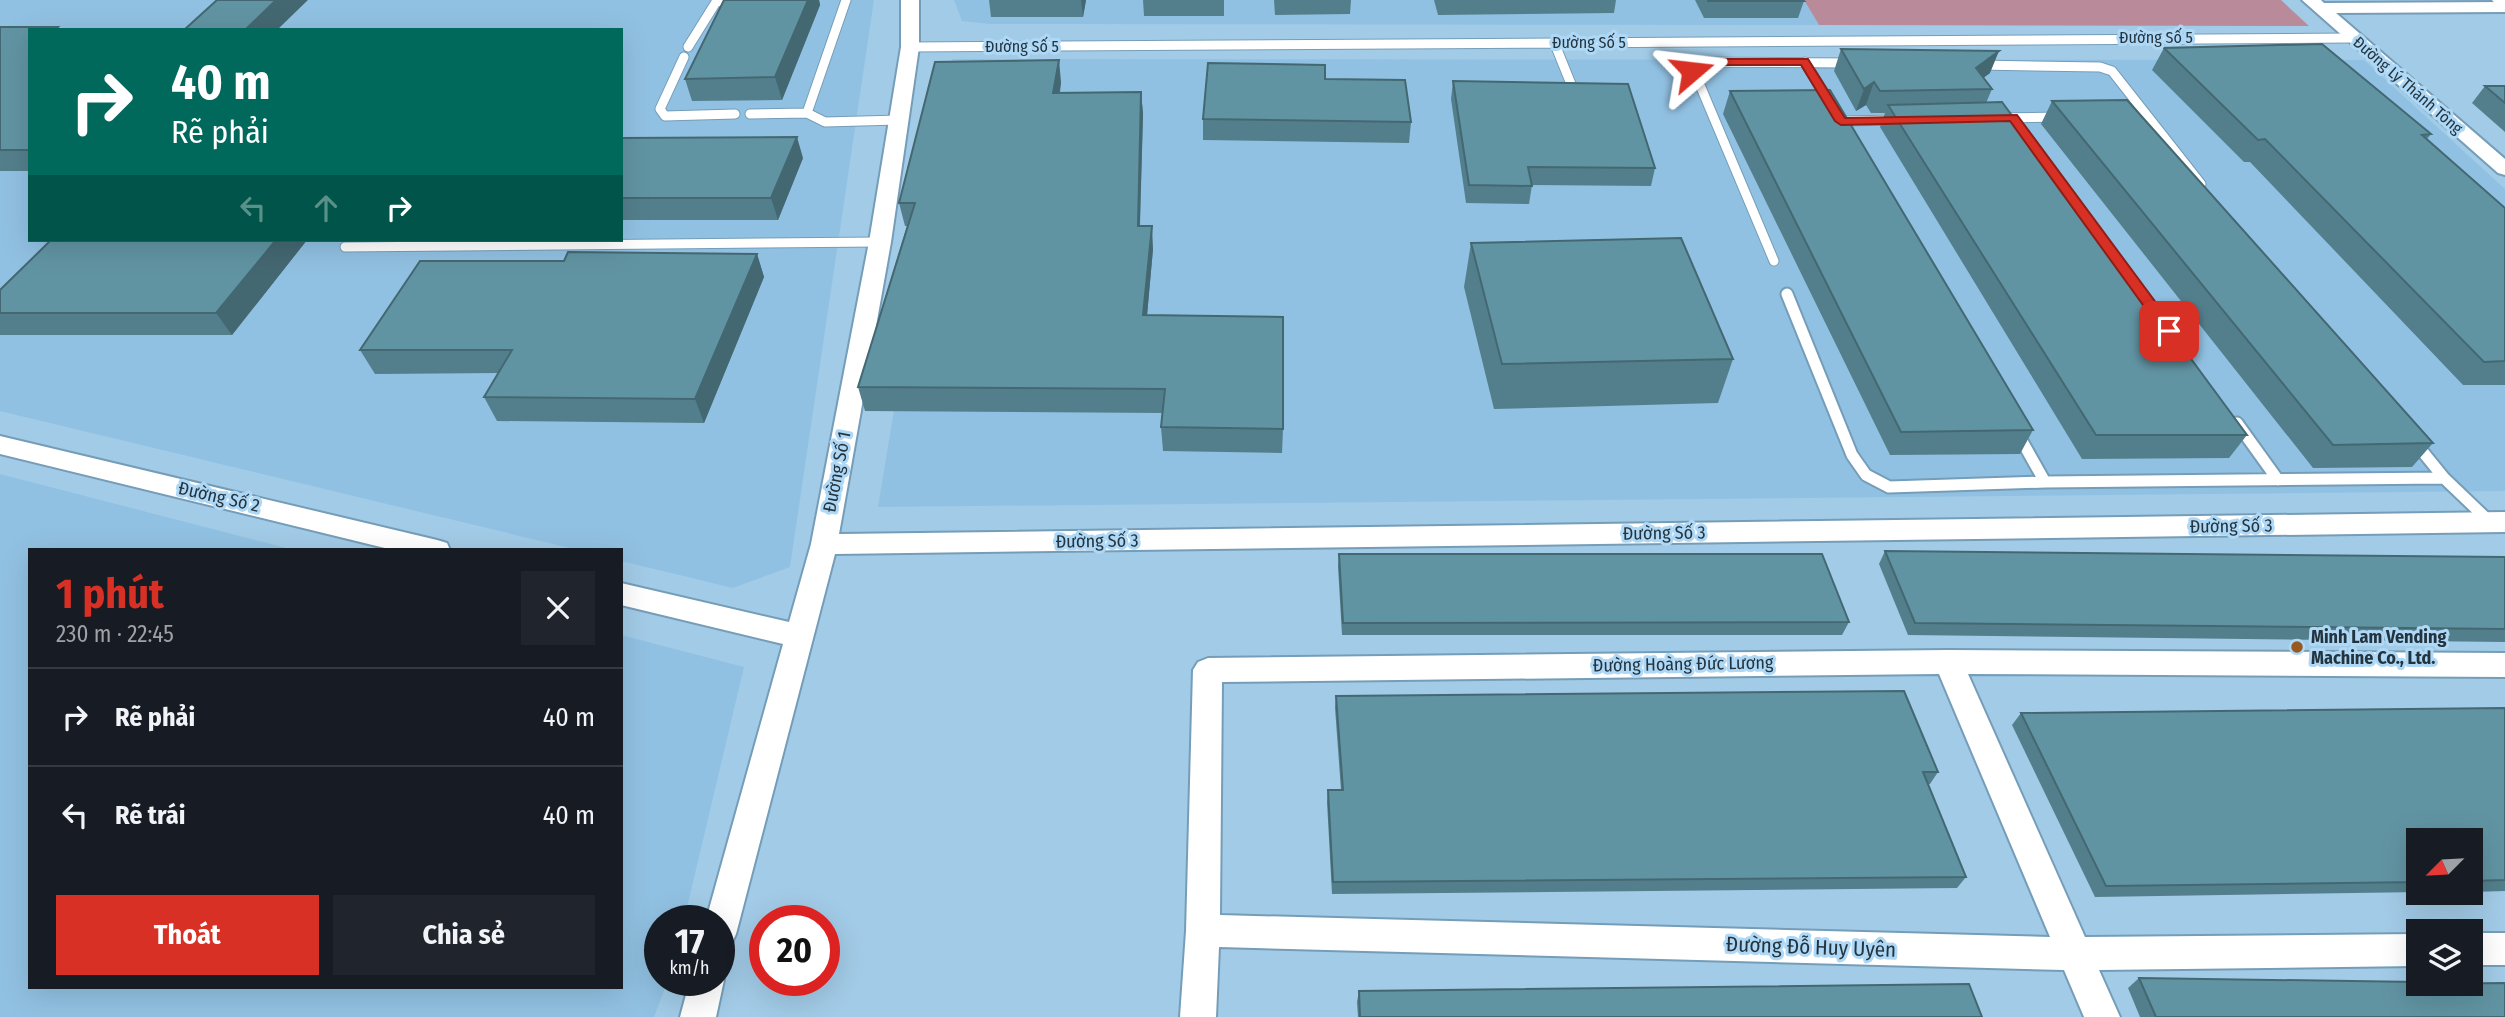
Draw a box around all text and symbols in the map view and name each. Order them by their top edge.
street label: Đường Số 5 [2119,27,2193,47]
street label: Đường Số 5 [1552,32,1626,52]
street label: Đường Lý Thánh Tông [2349,32,2467,138]
position arrow [1655,34,1729,108]
street label: Đường Số 5 [985,36,1059,56]
text: 40 m [171,53,271,112]
icon: right [56,56,147,147]
text: Rẽ phải [171,113,269,151]
icon: left [234,189,272,227]
icon: ahead [307,189,345,227]
icon: right [380,189,418,227]
pin [2139,301,2199,361]
icon: arrive [2150,312,2188,350]
street label: Đường Số 1 [818,430,856,514]
street label: Đường Số 2 [176,477,262,517]
street label: Đường Số 3 [2189,514,2273,538]
street label: Đường Số 3 [1622,521,1706,545]
street label: Đường Số 3 [1055,529,1139,553]
text: 1 phút [56,569,164,619]
button: close [521,571,595,645]
text: 230 m · 22:45 [56,620,174,648]
place label: Minh Lam Vending Machine Co., Ltd. [2311,626,2446,669]
marker: Minh Lam Vending Machine Co., Ltd. [2289,639,2305,655]
street label: Đường Hoàng Đức Lương [1593,651,1774,677]
icon: right [56,698,94,736]
text: Rẽ phải [115,702,195,733]
text: 40 m [543,702,595,733]
icon: left [56,796,94,834]
text: Rẽ trái [115,800,185,831]
text: 40 m [543,800,595,831]
north arrow [2406,828,2483,905]
map controls [2406,828,2483,996]
button: Thoát [56,895,319,975]
button: Chia sẻ [333,895,595,975]
speed limit sign: 20 [749,905,840,996]
button: layers [2406,919,2483,996]
text: 17 [675,920,704,962]
street label: Đường Đỗ Huy Uyên [1725,931,1897,963]
text: km/h [669,957,710,979]

